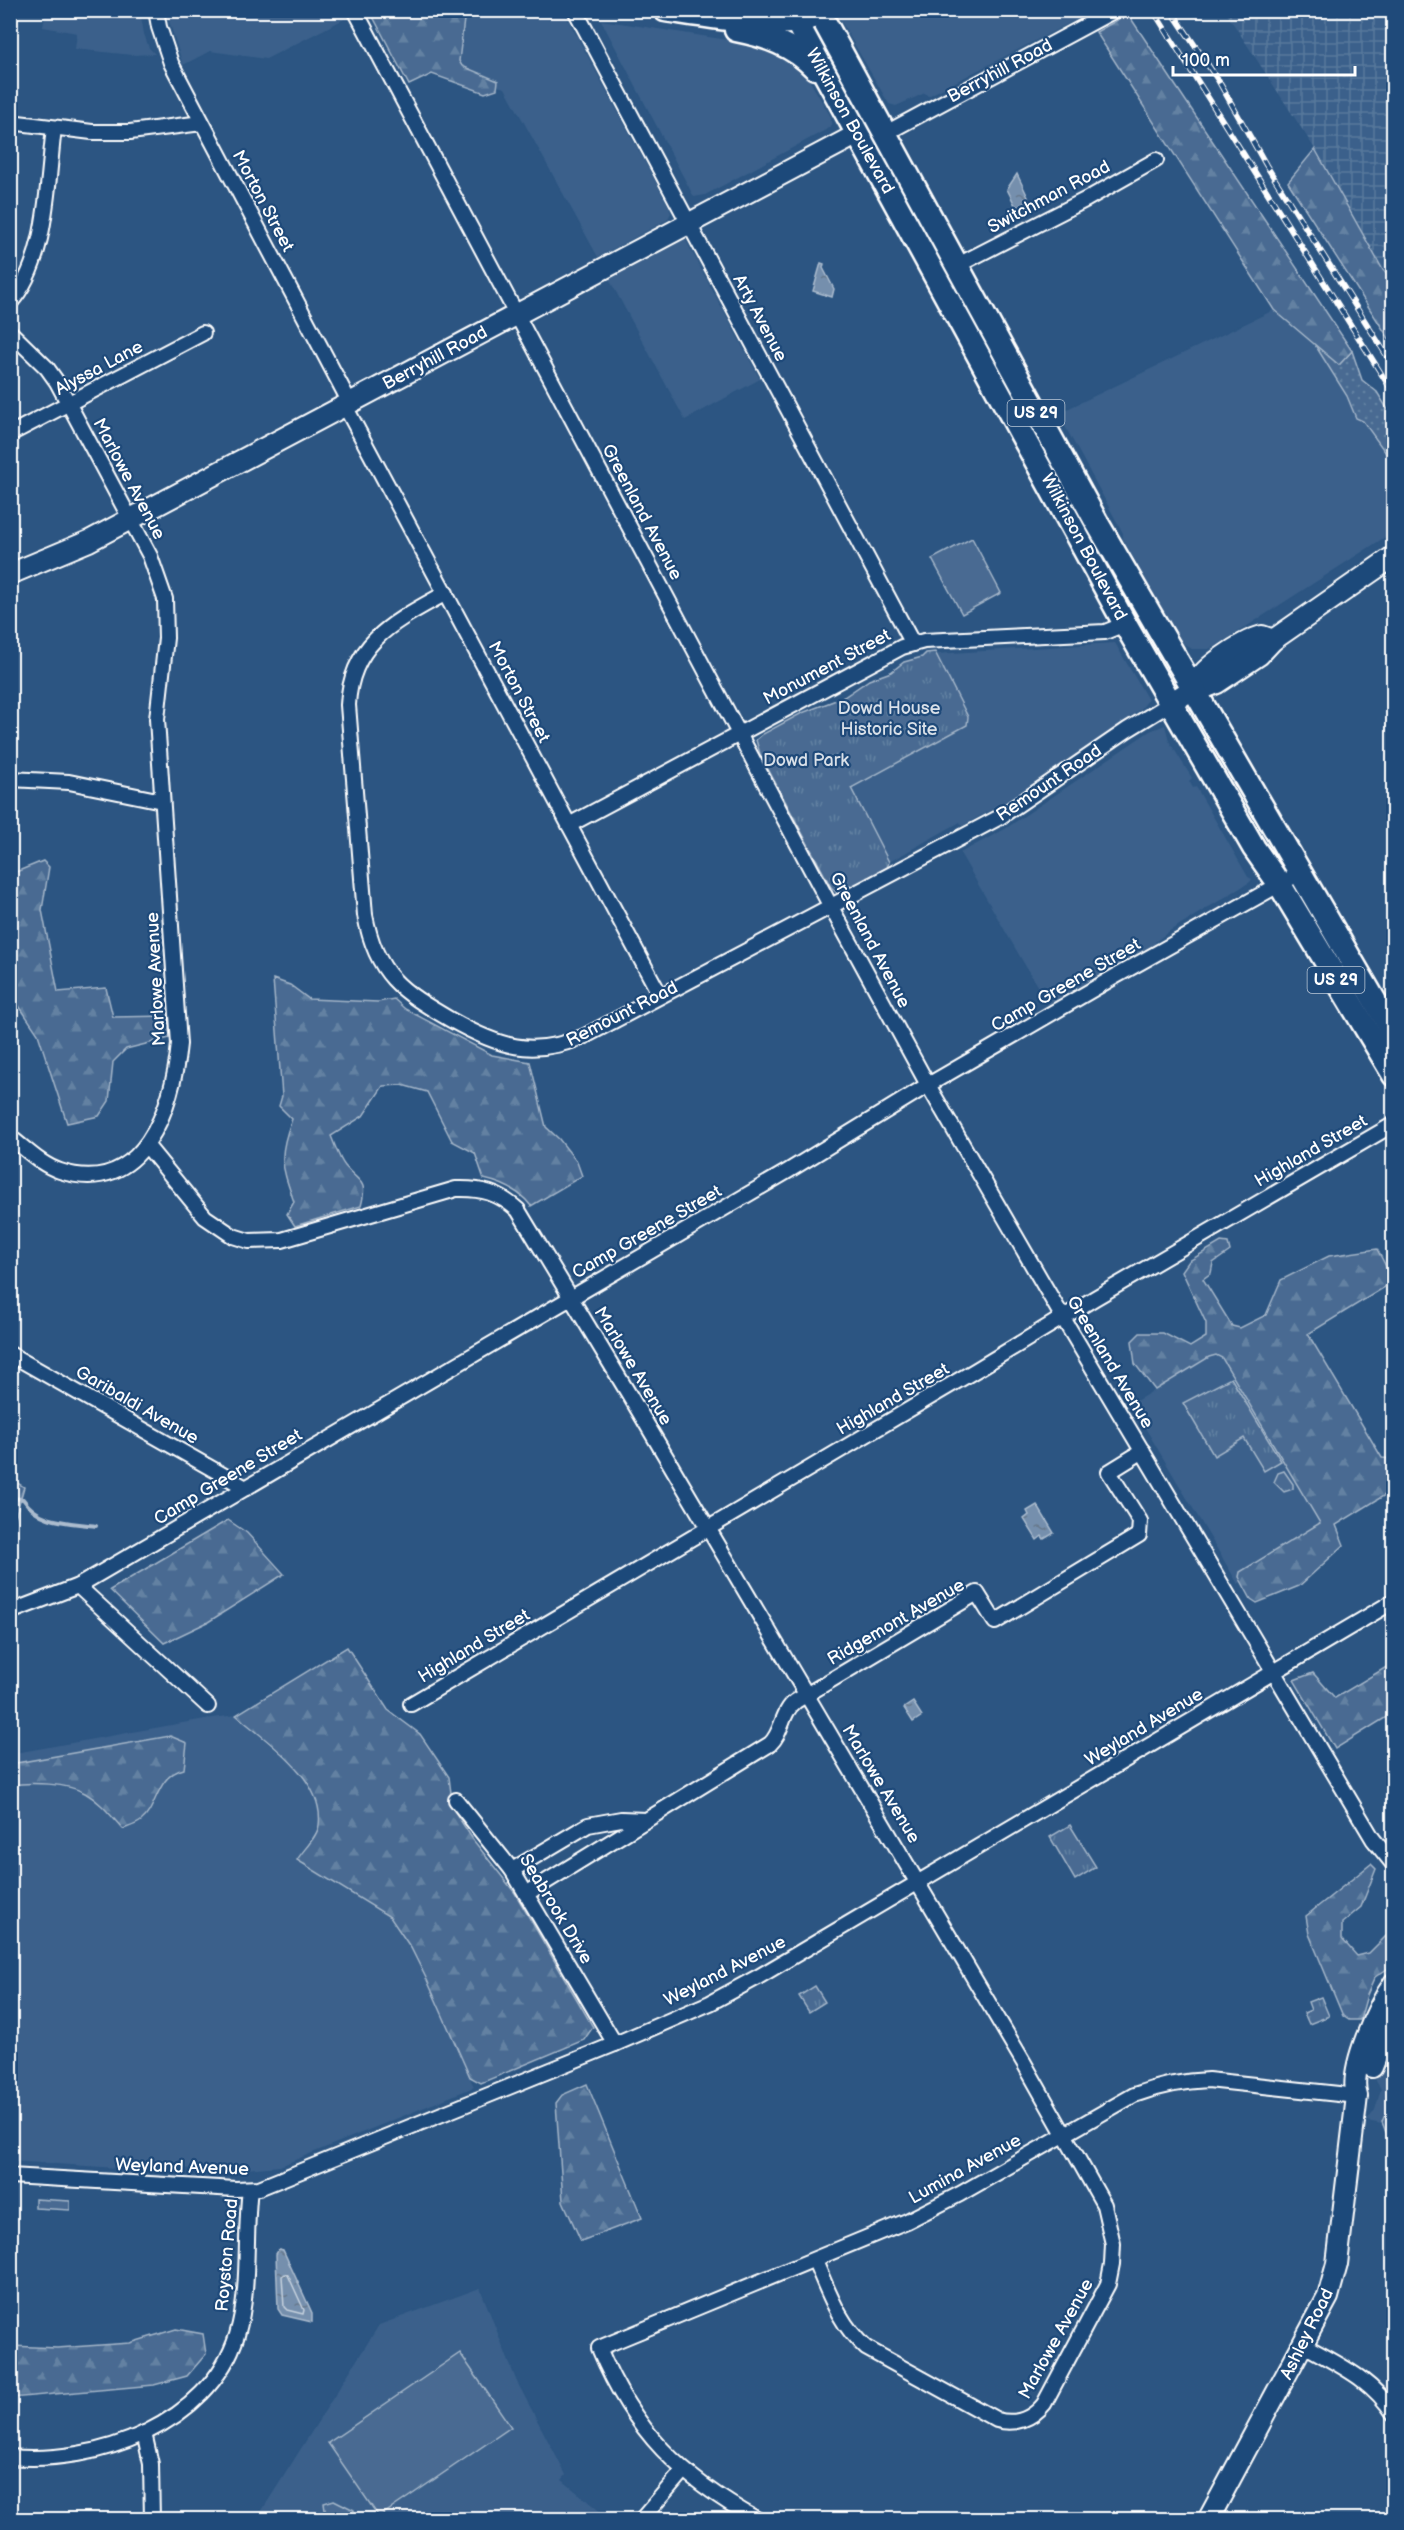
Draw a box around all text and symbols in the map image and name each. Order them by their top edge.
street label: Berryhill Road [944,35,1056,107]
scale bar [1173,39,1354,77]
street label: Wilkinson Boulevard [801,45,899,197]
text: 100 m [1182,50,1230,71]
street label: Morton Street [227,147,299,256]
street label: Switchman Road [984,156,1114,238]
street label: Arty Avenue [728,271,792,365]
street label: Berryhill Road [379,322,491,394]
street label: Alyssa Lane [51,336,147,400]
road number: US 29 [1008,400,1064,426]
street label: Marlowe Avenue [88,415,170,543]
street label: Greenland Avenue [597,440,687,584]
street label: Wilkinson Boulevard [1036,470,1132,624]
street label: Monument Street [760,624,895,709]
street label: Morton Street [483,638,555,747]
park label: Dowd House Historic Site [838,698,941,740]
street label: Remount Road [992,740,1106,826]
park label: Dowd Park [763,750,849,771]
street label: Greenland Avenue [825,868,915,1012]
street label: Marlowe Avenue [142,911,170,1047]
street label: Camp Greene Street [988,933,1145,1036]
road number: US 29 [1308,967,1364,993]
street label: Remount Road [563,977,681,1051]
street label: Highland Street [1251,1110,1371,1192]
street label: Camp Greene Street [569,1180,726,1283]
street label: Greenland Avenue [1062,1292,1158,1432]
street label: Marlowe Avenue [589,1303,677,1429]
street label: Highland Street [833,1358,953,1440]
street label: Garibaldi Avenue [72,1361,202,1449]
street label: Camp Greene Street [150,1424,306,1530]
street label: Ridgemont Avenue [824,1574,968,1670]
street label: Highland Street [415,1604,534,1687]
street label: Weyland Avenue [1081,1683,1207,1770]
street label: Marlowe Avenue [837,1721,925,1847]
street label: Seabrook Drive [515,1850,597,1968]
street label: Weyland Avenue [661,1931,790,2011]
street label: Lumina Avenue [905,2129,1025,2209]
street label: Weyland Avenue [115,2154,250,2180]
street label: Royston Road [212,2198,242,2312]
street label: Marlowe Avenue [1014,2275,1098,2403]
street label: Ashley Road [1276,2285,1338,2383]

